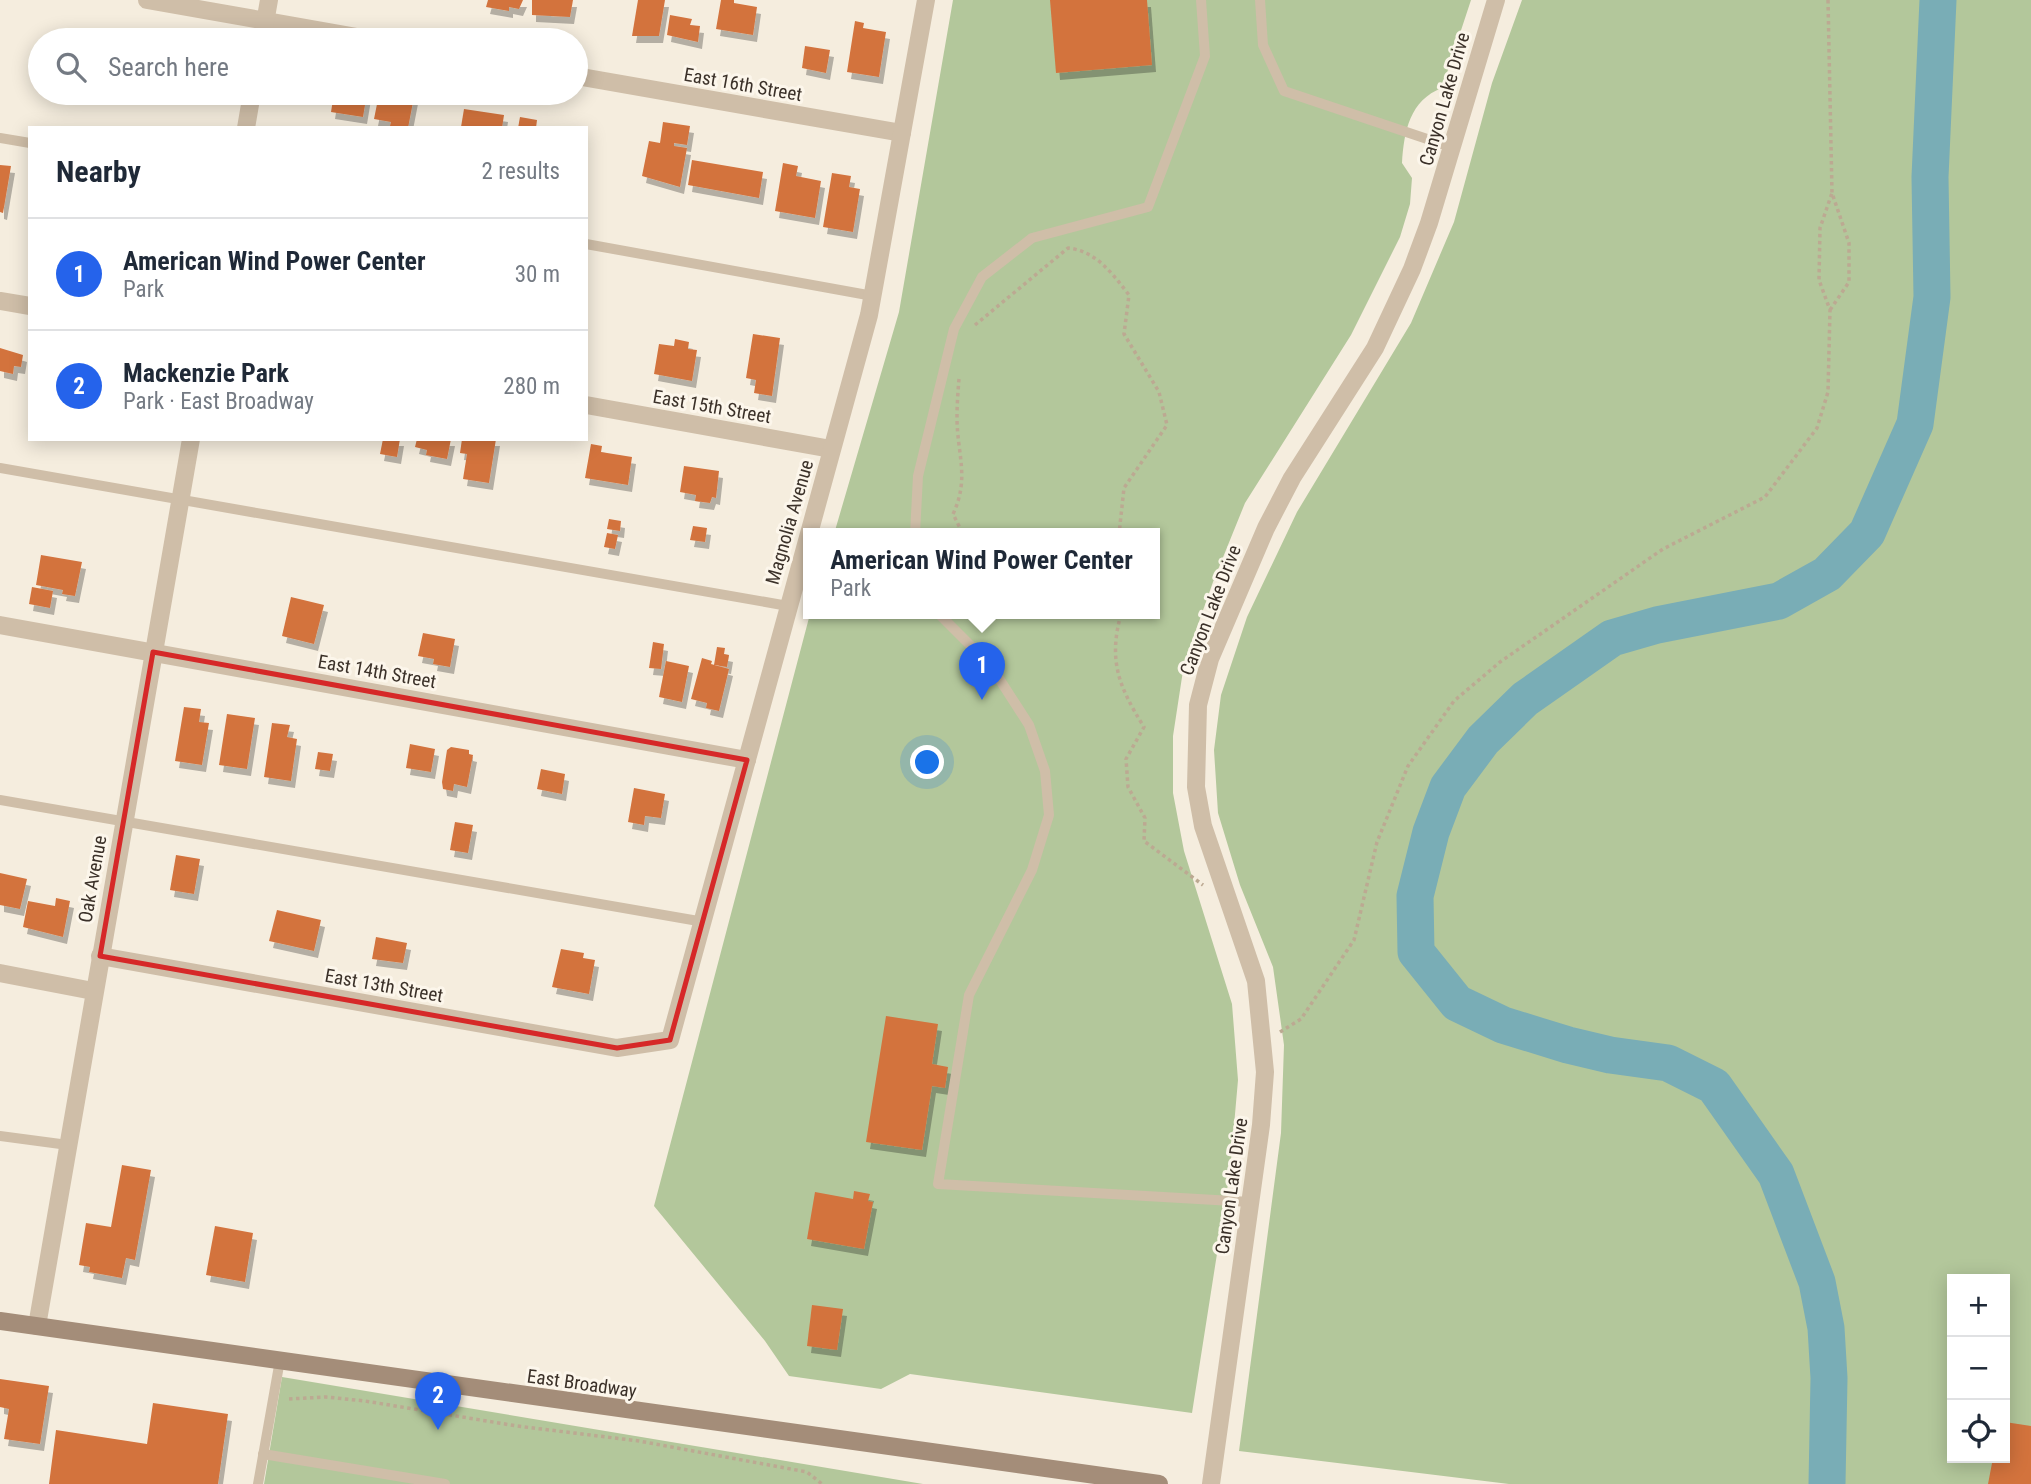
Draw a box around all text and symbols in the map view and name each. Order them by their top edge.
search box [28,28,588,105]
street label: Canyon Lake Drive [1414,30,1475,168]
icon: search [52,48,90,86]
text: Search here [108,52,229,82]
street label: East 16th Street [682,63,804,106]
text: Nearby [56,154,141,189]
text: 2 results [482,158,560,185]
text: American Wind Power Center [123,246,426,276]
text: 1 [73,261,85,288]
text: 30 m [515,261,560,288]
text: Park [123,276,164,303]
text: Mackenzie Park [123,358,289,388]
text: 2 [73,373,85,400]
text: 280 m [503,373,560,400]
street label: East 15th Street [651,385,773,428]
text: Park · East Broadway [123,388,314,415]
street label: Magnolia Avenue [761,457,818,587]
popup [803,528,1160,619]
street label: Canyon Lake Drive [1175,542,1246,679]
text: American Wind Power Center [830,545,1133,575]
text: Park [830,575,871,602]
pin: 1 [959,642,1005,700]
street label: East 14th Street [316,650,438,693]
your location [910,745,944,779]
street label: Oak Avenue [74,834,111,924]
street label: East 13th Street [323,964,445,1007]
street label: Canyon Lake Drive [1211,1116,1252,1256]
map controls [1947,1274,2010,1463]
button: + [1947,1274,2010,1337]
button: − [1947,1337,2010,1400]
street label: East Broadway [526,1364,638,1403]
pin: 2 [415,1372,461,1430]
button: locate [1947,1400,2010,1463]

